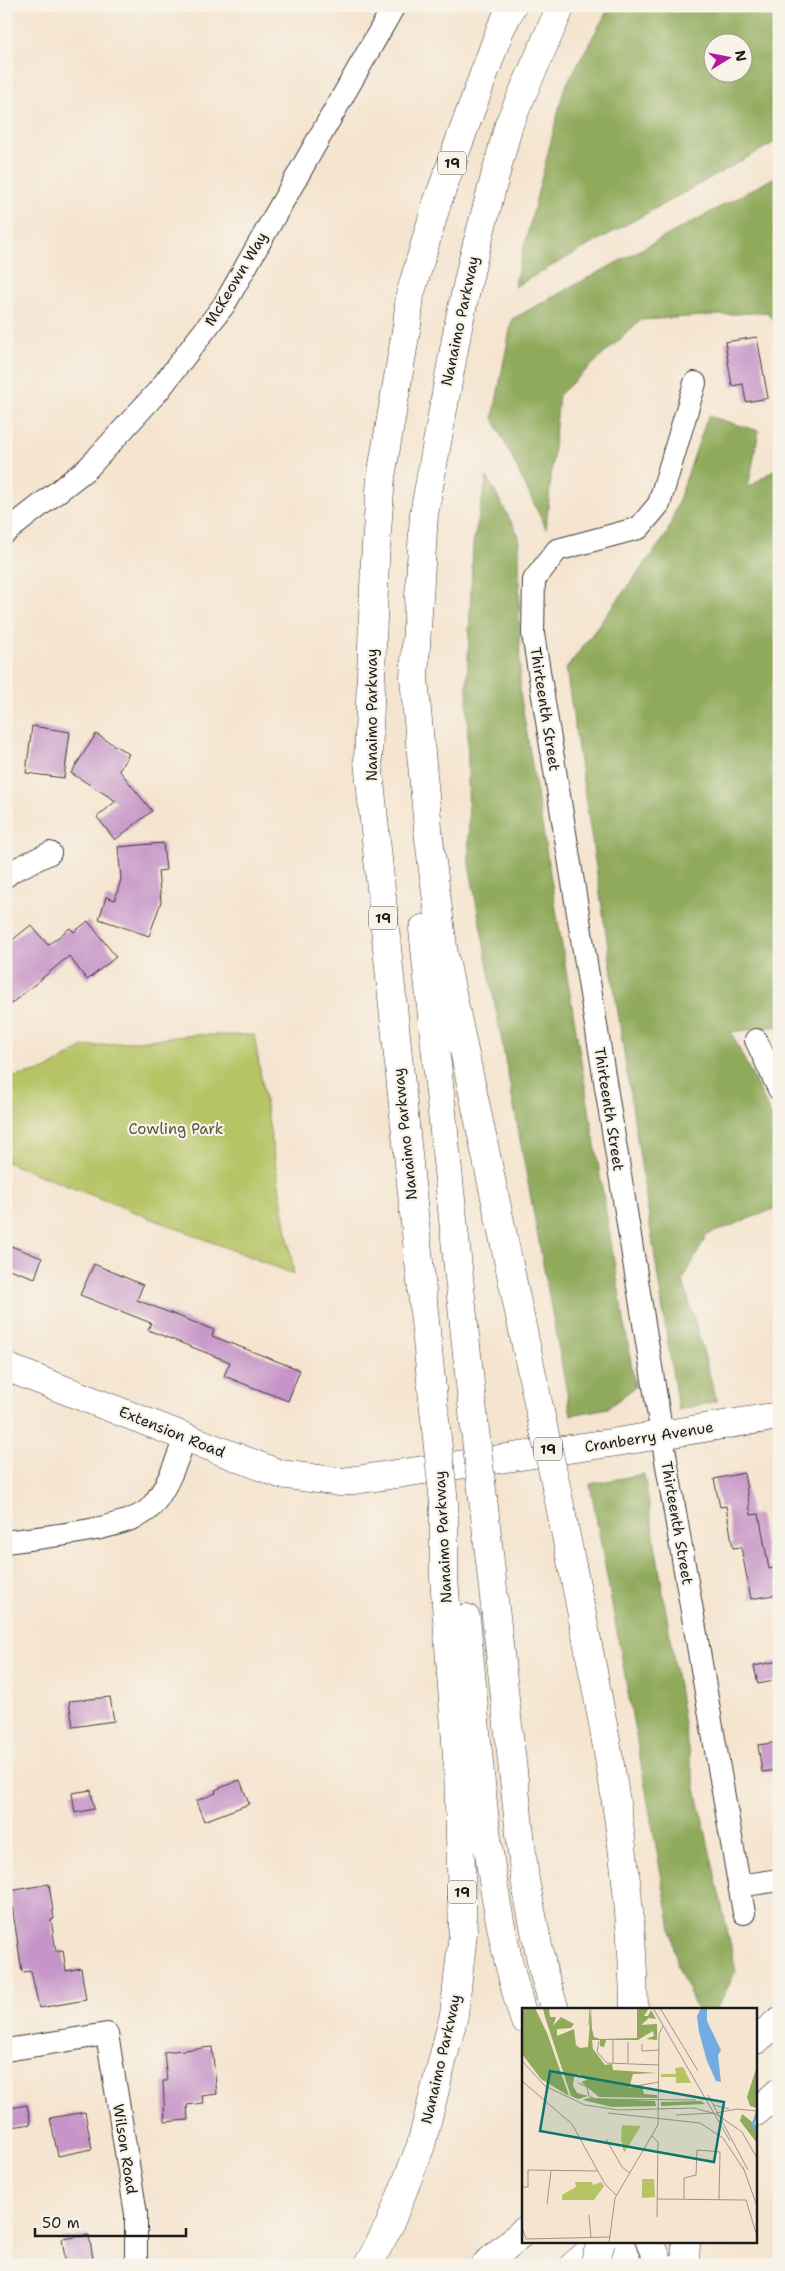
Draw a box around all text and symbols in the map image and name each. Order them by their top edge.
north arrow [702,32,752,82]
text: N [731,49,751,63]
road number: 19 [438,152,466,174]
street label: McKeown Way [200,228,272,330]
street label: Nanaimo Parkway [436,254,484,388]
street label: Thirteenth Street [525,646,565,772]
street label: Nanaimo Parkway [362,649,382,781]
road number: 19 [369,906,397,930]
street label: Thirteenth Street [589,1046,629,1172]
street label: Nanaimo Parkway [388,1067,422,1201]
park label: Cowling Park [129,1119,223,1139]
street label: Extension Road [116,1402,229,1463]
street label: Cranberry Avenue [583,1417,715,1457]
road number: 19 [534,1438,562,1460]
street label: Thirteenth Street [656,1460,698,1586]
street label: Nanaimo Parkway [430,1470,456,1604]
road number: 19 [448,1880,476,1904]
street label: Nanaimo Parkway [416,1992,466,2126]
inset map [522,2008,758,2244]
street label: Wilson Road [108,2102,142,2196]
scale bar [35,2206,186,2238]
text: 50 m [42,2213,80,2233]

